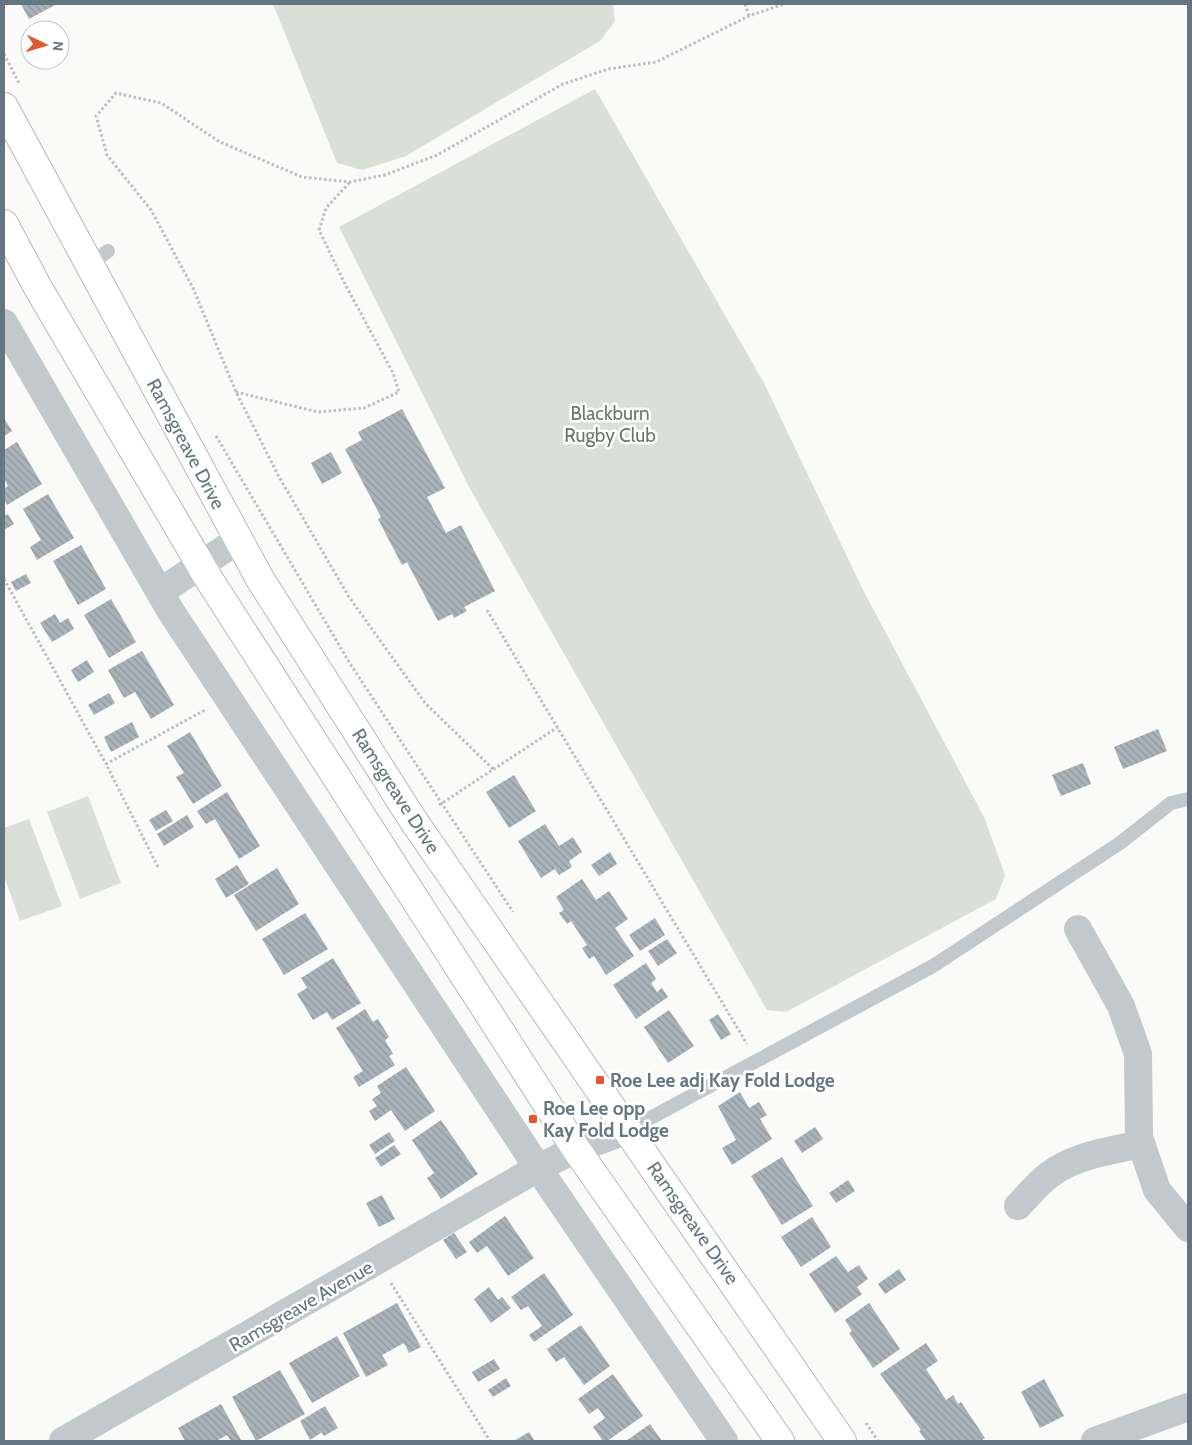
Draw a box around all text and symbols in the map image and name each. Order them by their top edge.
north arrow [20,20,70,70]
text: N [49,40,67,52]
street label: Ramsgreave Drive [142,375,230,513]
park label: Blackburn Rugby Club [564,402,656,447]
street label: Ramsgreave Drive [347,724,445,858]
place label: Roe Lee adj Kay Fold Lodge [610,1069,835,1092]
marker: Roe Lee adj Kay Fold Lodge [594,1074,606,1086]
place label: Roe Lee opp Kay Fold Lodge [543,1097,669,1142]
marker: Roe Lee opp Kay Fold Lodge [527,1113,539,1125]
street label: Ramsgreave Drive [642,1157,744,1289]
street label: Ramsgreave Avenue [225,1255,377,1357]

